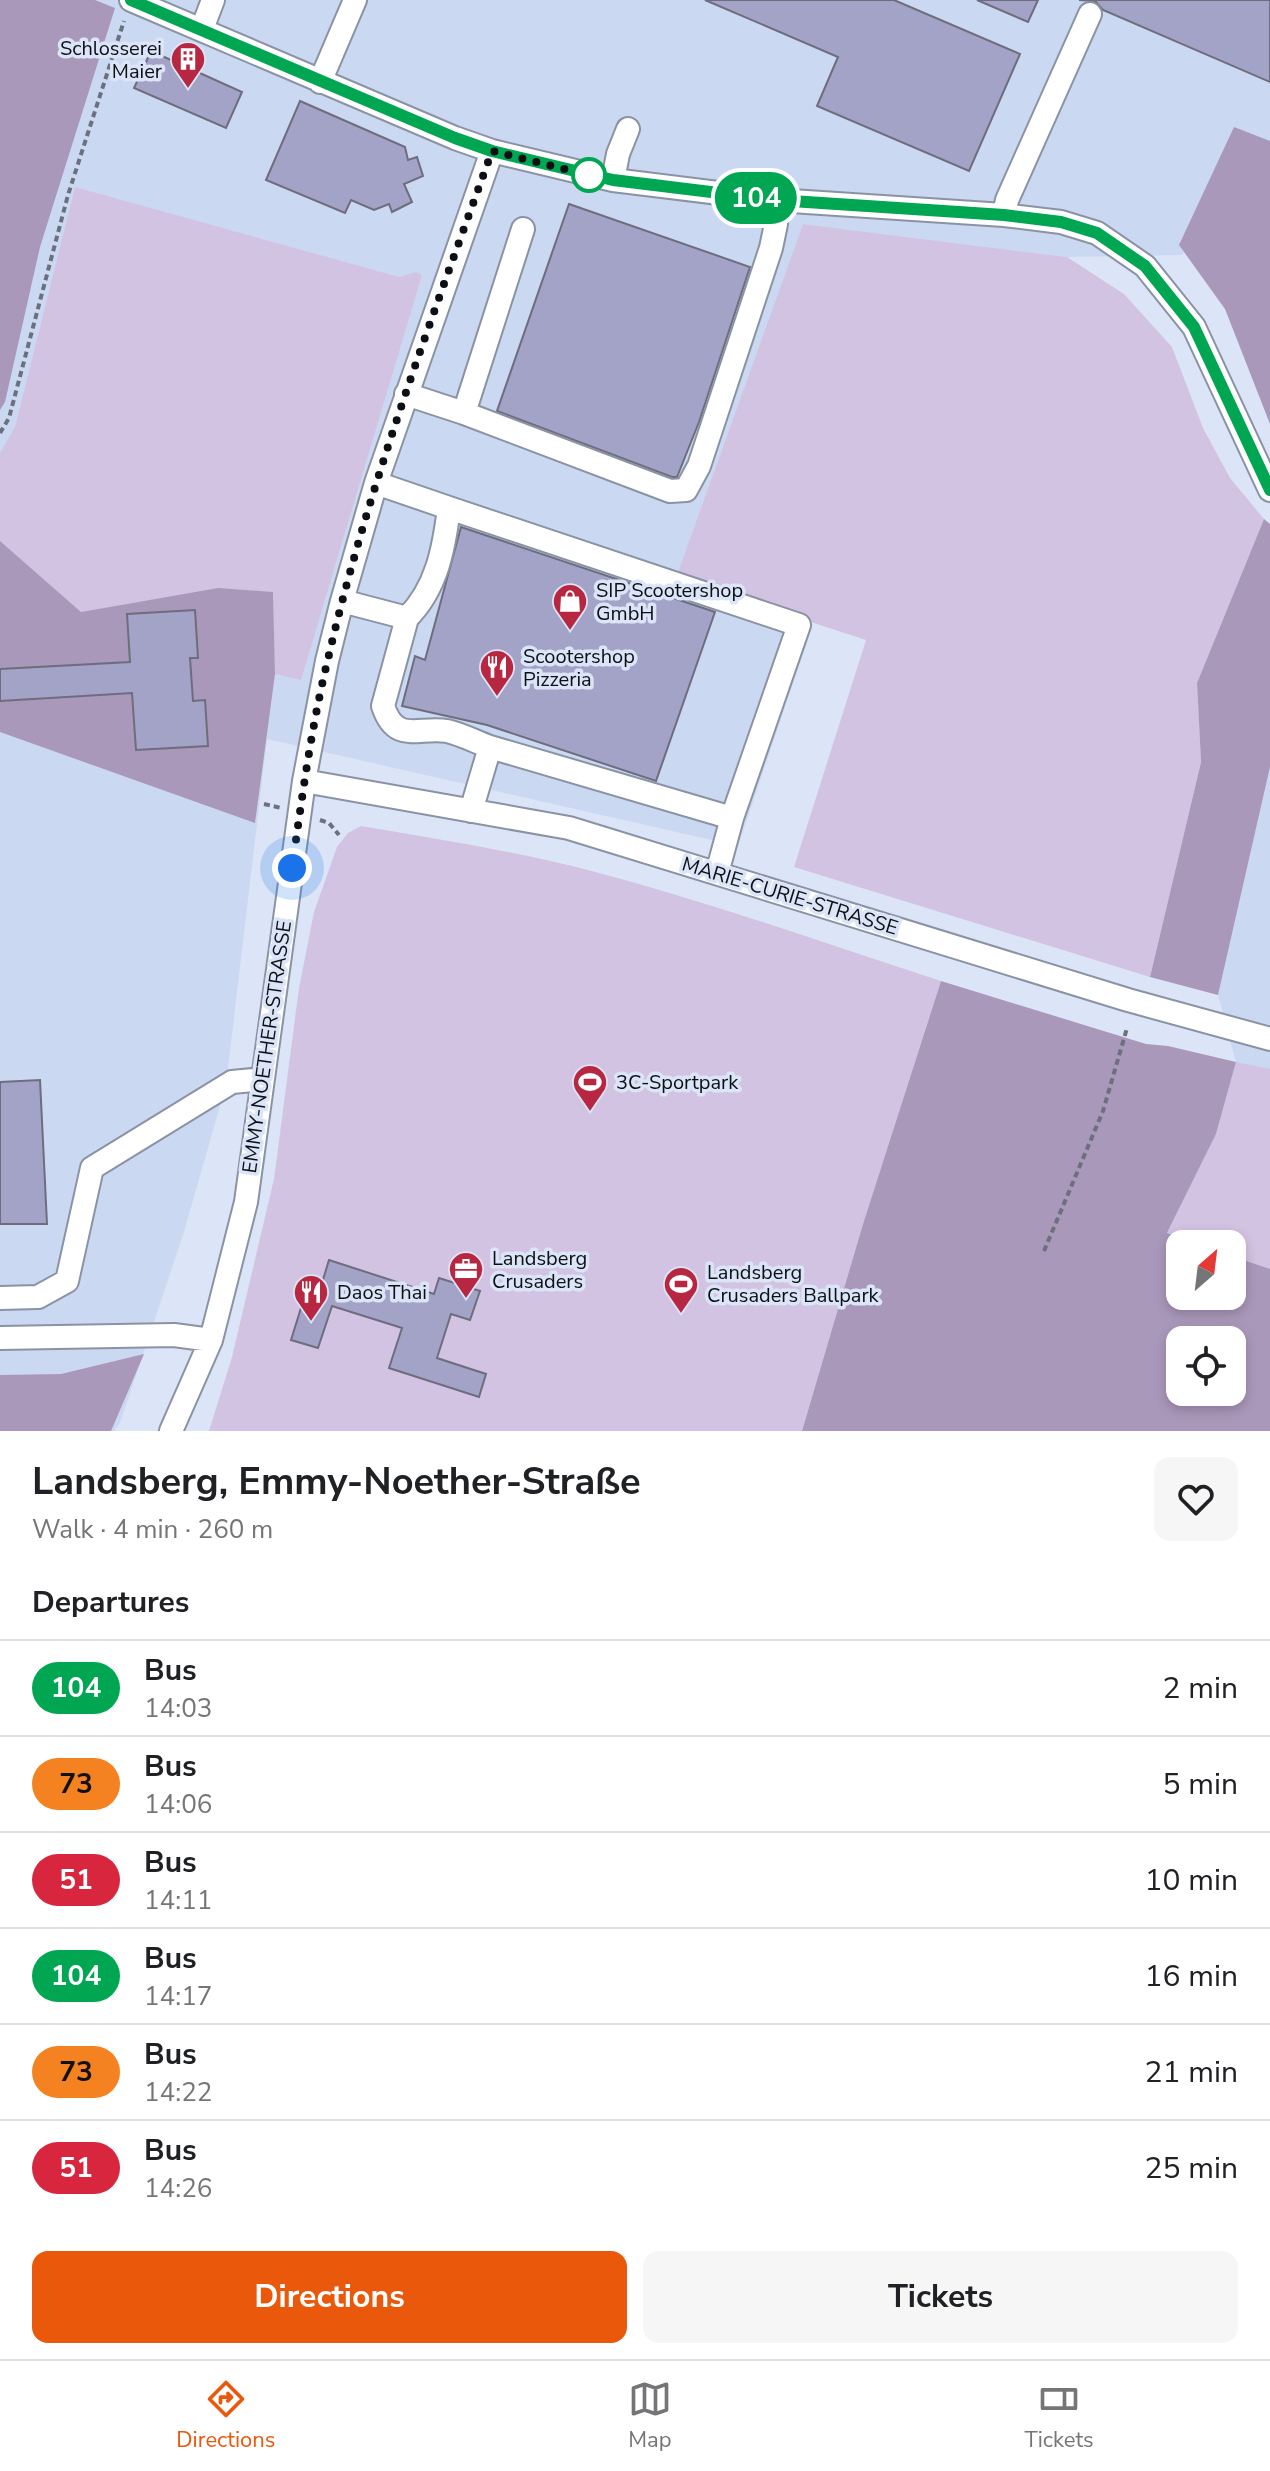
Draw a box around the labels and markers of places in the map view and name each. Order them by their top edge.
place label: Schlosserei Maier [60,35,162,85]
building icon: Schlosserei Maier [169,40,207,90]
unlabelled marker [572,158,606,192]
place label: SIP Scootershop GmbH [596,577,743,627]
shop icon: SIP Scootershop GmbH [551,582,589,632]
place label: Scootershop Pizzeria [523,643,635,693]
restaurant icon: Scootershop Pizzeria [478,648,516,698]
sports icon: 3C-Sportpark [571,1063,609,1113]
place label: 3C-Sportpark [616,1069,739,1096]
place label: Landsberg Crusaders [492,1245,587,1295]
office icon: Landsberg Crusaders [447,1250,485,1300]
place label: Landsberg Crusaders Ballpark [707,1259,880,1309]
sports icon: Landsberg Crusaders Ballpark [662,1265,700,1315]
restaurant icon: Daos Thai [292,1273,330,1323]
place label: Daos Thai [337,1279,427,1306]

